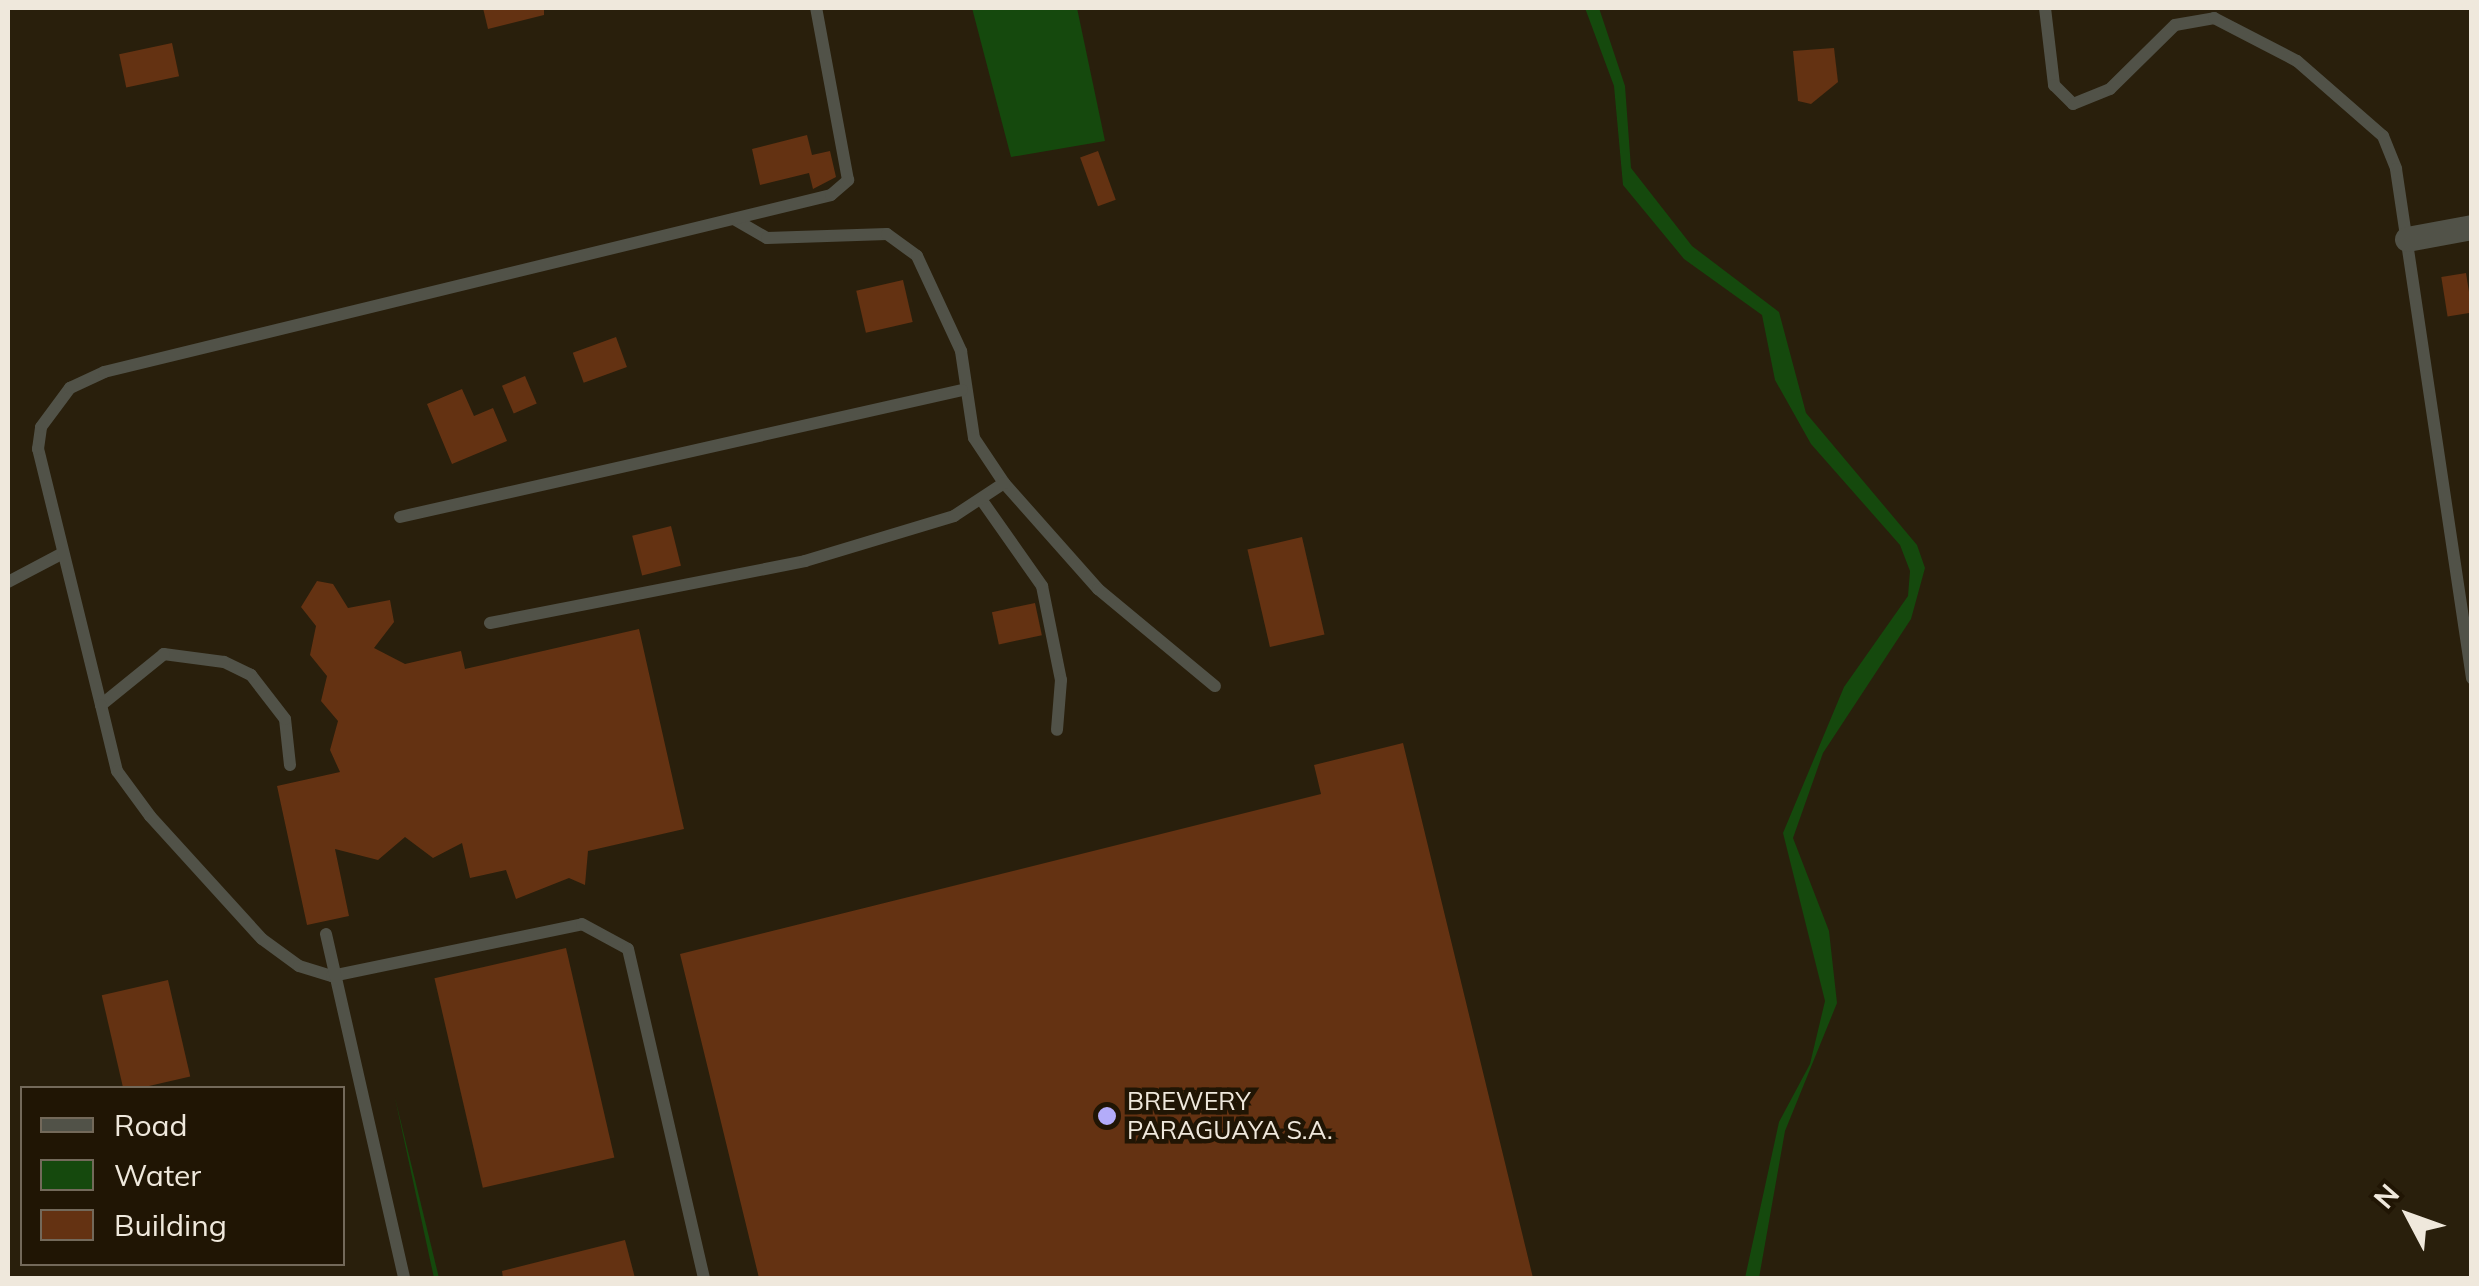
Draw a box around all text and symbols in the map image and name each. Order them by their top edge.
legend [20,1086,345,1266]
place label: BREWERY PARAGUAYA S.A. [1127,1087,1333,1146]
marker: BREWERY PARAGUAYA S.A. [1096,1105,1118,1127]
text: Road [114,1106,188,1144]
text: Water [114,1156,201,1194]
north arrow [2359,1166,2459,1266]
text: N [2366,1177,2406,1215]
text: Building [114,1206,227,1244]

